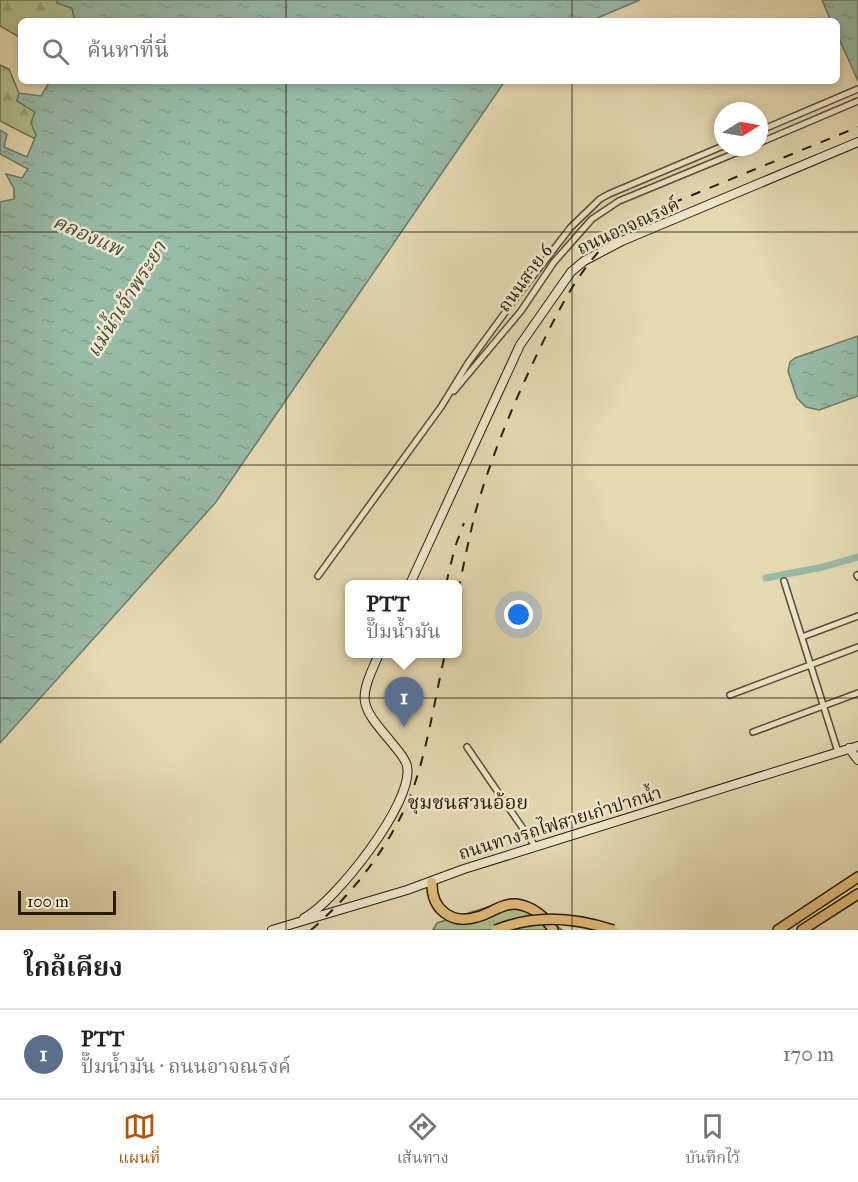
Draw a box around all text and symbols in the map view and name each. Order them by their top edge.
search box [18,18,840,84]
icon: search [39,35,72,68]
text: ค้นหาที่นี่ [87,36,169,63]
north arrow [714,102,768,156]
street label: ถนนอาจณรงค์ [573,193,683,259]
water label: คลองแพ [49,209,128,262]
water label: แม่น้ำเจ้าพระยา [78,234,172,361]
street label: ถนนสาย 6 [493,239,557,316]
popup [345,580,462,658]
text: PTT [366,590,410,617]
your location [504,600,533,629]
text: ปั๊มน้ำมัน [366,619,441,643]
pin: 1 [384,678,424,727]
street label: ถนนทางรถไฟสายเก่าปากน้ำ [455,779,664,864]
district label: ชุมชนสวนอ้อย [408,790,528,815]
scale bar [18,888,116,916]
text: 100 m [27,892,69,911]
text: ใกล้เคียง [24,951,123,983]
text: PTT [81,1025,124,1052]
text: 1 [40,1042,47,1066]
text: 170 m [783,1042,834,1066]
text: ปั๊มน้ำมัน · ถนนอาจณรงค์ [81,1054,291,1078]
tab: แผนที่ [118,1110,160,1172]
tab: เส้นทาง [397,1110,449,1172]
tab: บันทึกไว้ [685,1110,740,1172]

